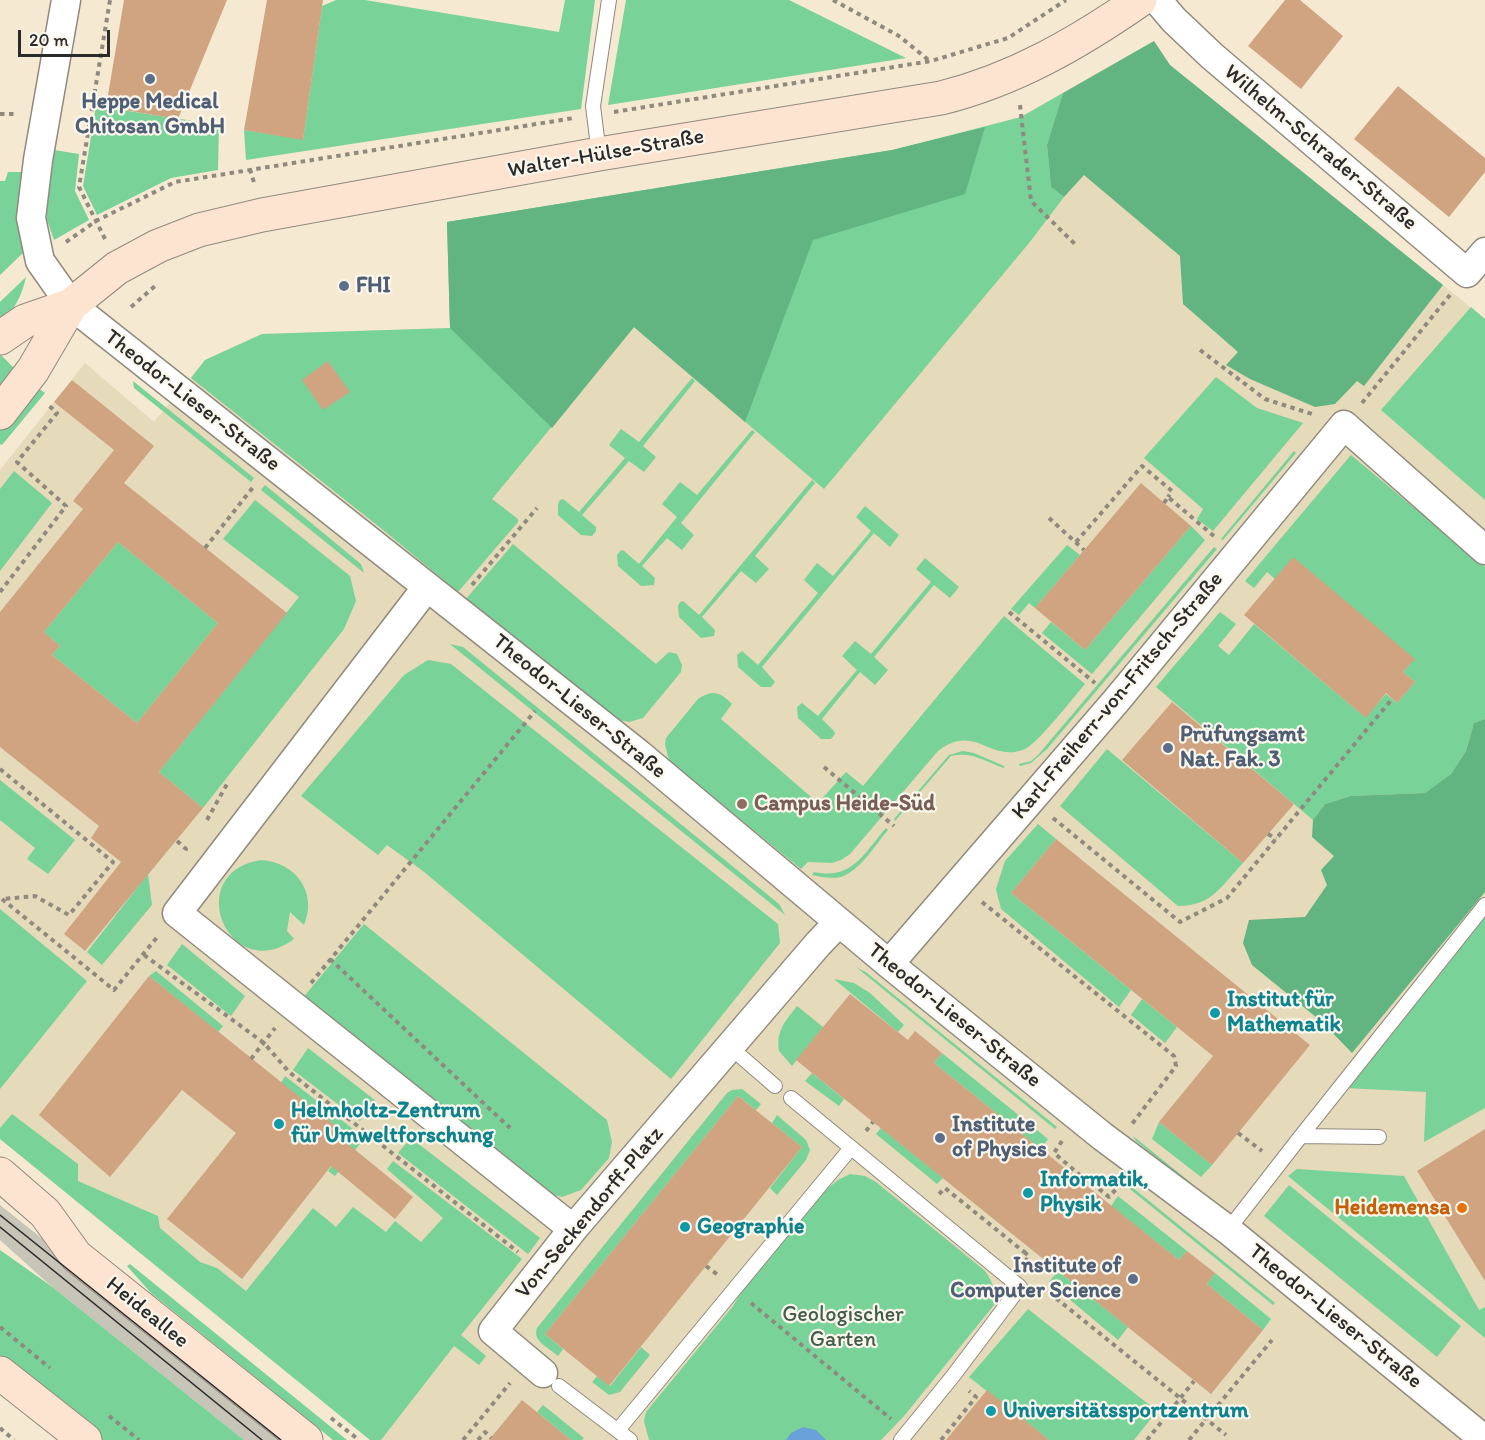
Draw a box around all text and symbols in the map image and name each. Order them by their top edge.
scale bar [21,18,112,56]
text: 20 m [29,29,69,51]
street label: Wilhelm-Schrader-Straße [1218,59,1422,237]
marker: Heppe Medical Chitosan GmbH [143,72,157,86]
place label: Heppe Medical Chitosan GmbH [75,89,225,140]
street label: Walter-Hülse-Straße [506,124,706,184]
place label: FHI [356,273,391,299]
marker: FHI [337,279,351,293]
street label: Theodor-Lieser-Straße [99,324,285,478]
street label: Karl-Freiherr-von-Fritsch-Straße [1007,567,1229,825]
street label: Theodor-Lieser-Straße [487,629,671,785]
place label: Prüfungsamt Nat. Fak. 3 [1180,722,1305,774]
marker: Prüfungsamt Nat. Fak. 3 [1161,741,1175,755]
place label: Campus Heide-Süd [754,791,935,817]
marker: Campus Heide-Süd [735,797,749,811]
street label: Theodor-Lieser-Straße [862,938,1046,1094]
place label: Institut für Mathematik [1227,987,1341,1038]
marker: Institut für Mathematik [1208,1006,1222,1020]
place label: Helmholtz-Zentrum für Umweltforschung [291,1098,493,1150]
place label: Institute of Physics [952,1112,1047,1164]
marker: Helmholtz-Zentrum für Umweltforschung [272,1117,286,1131]
street label: Von-Seckendorff-Platz [510,1122,670,1304]
marker: Institute of Physics [933,1131,947,1145]
place label: Informatik, Physik [1040,1167,1149,1218]
marker: Informatik, Physik [1021,1186,1035,1200]
place label: Heidemensa [1335,1195,1450,1221]
marker: Heidemensa [1455,1201,1469,1215]
place label: Geographie [697,1214,804,1240]
marker: Geographie [678,1220,692,1234]
street label: Theodor-Lieser-Straße [1243,1239,1427,1395]
place label: Institute of Computer Science [950,1253,1121,1304]
street label: Heideallee [100,1272,194,1354]
marker: Institute of Computer Science [1126,1272,1140,1286]
park label: Geologischer Garten [782,1302,904,1354]
place label: Universitätssportzentrum [1003,1398,1249,1424]
marker: Universitätssportzentrum [984,1404,998,1418]

